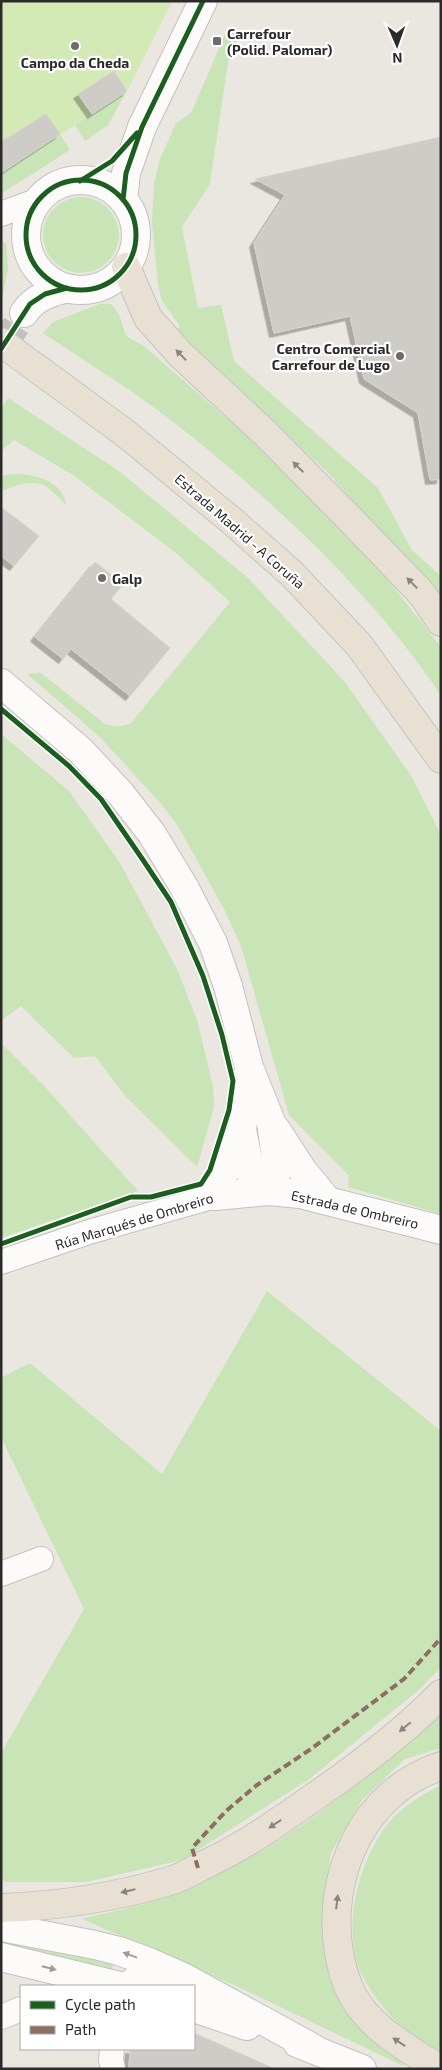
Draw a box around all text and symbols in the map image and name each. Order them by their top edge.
north arrow [372,20,422,70]
place label: Carrefour (Polid. Palomar) [227,25,332,58]
marker: Carrefour (Polid. Palomar) [211,35,223,47]
marker: Campo da Cheda [69,40,81,52]
text: N [392,50,403,67]
place label: Campo da Cheda [21,54,129,71]
place label: Centro Comercial Carrefour de Lugo [272,340,390,373]
one-way arrow [175,349,187,361]
marker: Centro Comercial Carrefour de Lugo [394,350,406,362]
one-way arrow [293,461,305,473]
street label: Estrada Madrid - A Coruña [172,470,308,592]
place label: Galp [112,570,142,587]
marker: Galp [96,572,108,584]
one-way arrow [406,578,418,590]
street label: Estrada de Ombreiro [290,1186,421,1232]
street label: Rúa Marqués de Ombreiro [53,1189,215,1253]
one-way arrow [399,1721,411,1732]
one-way arrow [268,1819,282,1829]
one-way arrow [121,1887,136,1895]
one-way arrow [333,1893,341,1909]
one-way arrow [122,1951,137,1959]
one-way arrow [41,1964,56,1972]
legend [20,1985,195,2050]
text: Cycle path [65,1995,136,2013]
text: Path [65,2020,96,2038]
one-way arrow [392,2037,405,2047]

